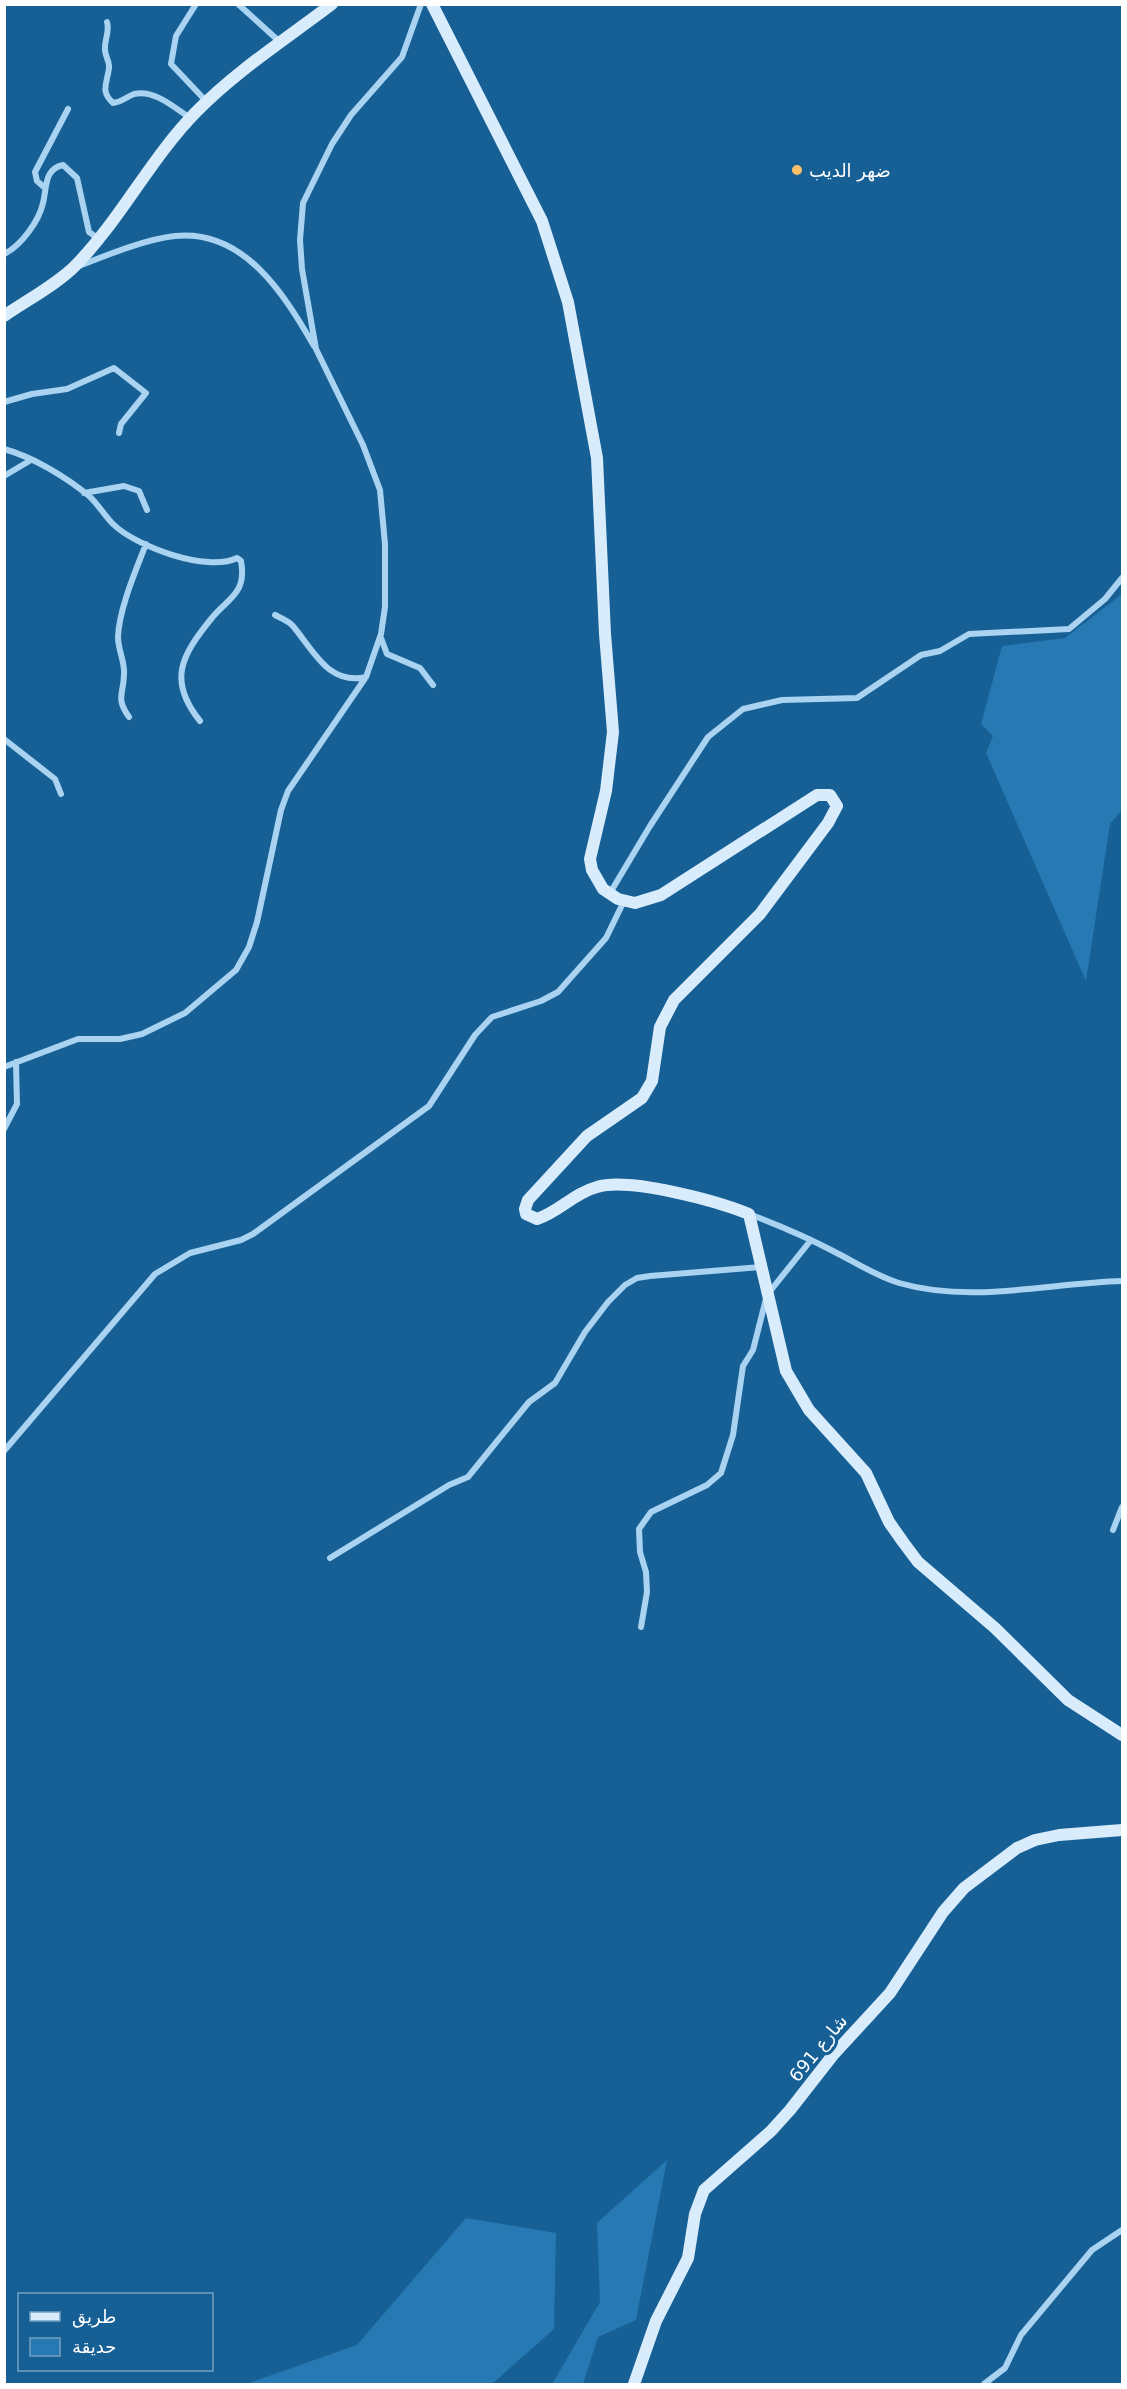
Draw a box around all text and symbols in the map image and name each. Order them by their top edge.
place label: ضهر الديب [809,160,891,182]
marker: ضهر الديب [790,163,804,177]
street label: شارع 691 [785,2010,852,2086]
legend [18,2293,213,2371]
text: طريق [72,2306,116,2328]
text: حديقة [72,2336,116,2357]

